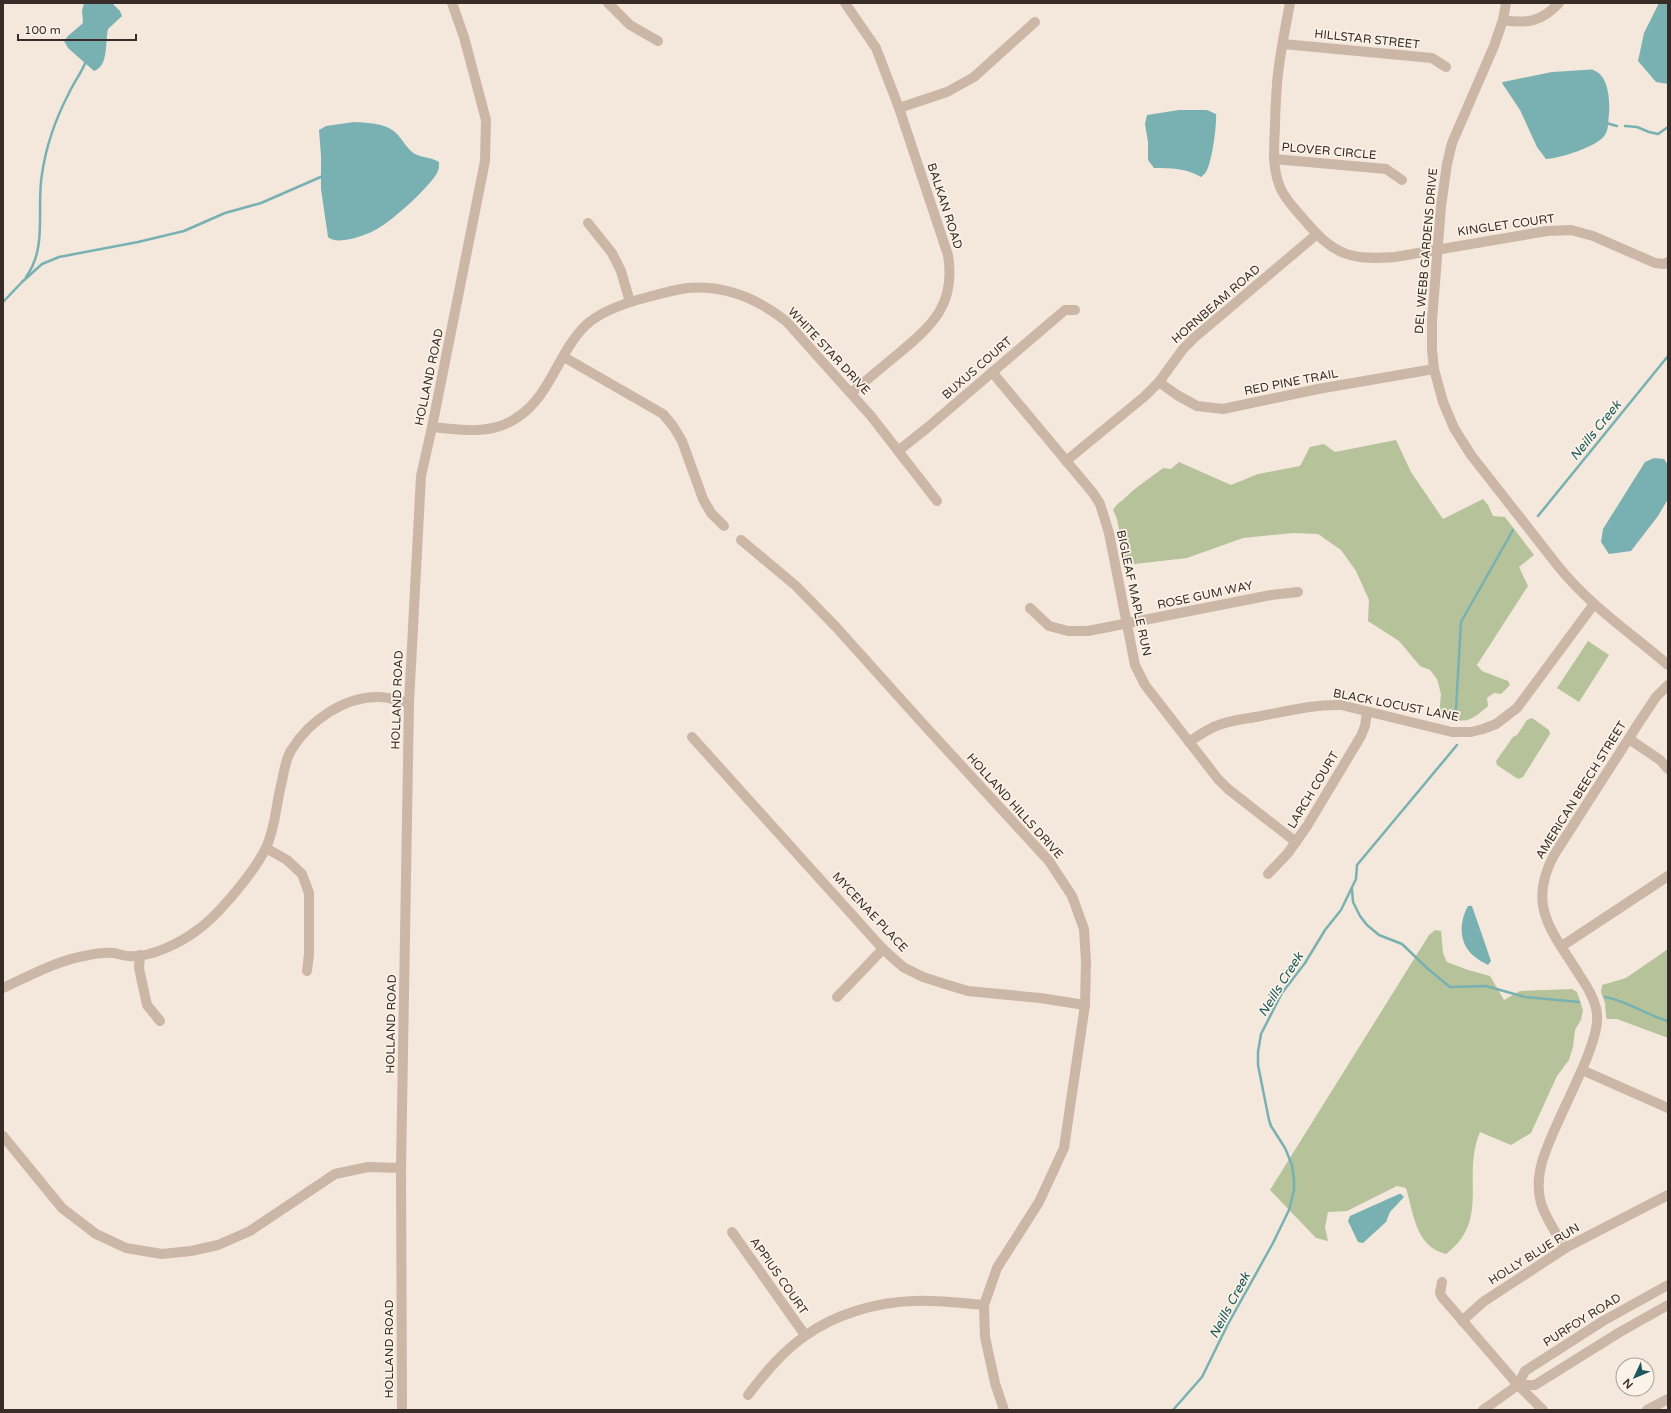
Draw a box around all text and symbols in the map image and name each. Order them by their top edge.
scale bar [18,16,136,42]
text: 100 m [24,23,61,37]
street label: HILLSTAR STREET [1314,27,1421,52]
street label: PLOVER CIRCLE [1281,140,1377,162]
street label: BALKAN ROAD [924,161,966,251]
street label: DEL WEBB GARDENS DRIVE [1412,167,1440,335]
street label: KINGLET COURT [1457,211,1556,239]
street label: HORNBEAM ROAD [1169,262,1263,346]
street label: WHITE STAR DRIVE [785,305,873,398]
street label: HOLLAND ROAD [412,327,446,427]
street label: BUXUS COURT [939,333,1015,402]
street label: RED PINE TRAIL [1243,366,1339,398]
water label: Neills Creek [1567,397,1625,464]
street label: BIGLEAF MAPLE RUN [1114,529,1154,657]
street label: ROSE GUM WAY [1156,578,1254,612]
street label: HOLLAND ROAD [388,650,406,750]
street label: BLACK LOCUST LANE [1332,686,1460,724]
street label: AMERICAN BEECH STREET [1533,718,1630,861]
street label: LARCH COURT [1284,748,1342,831]
street label: HOLLAND HILLS DRIVE [964,750,1066,862]
street label: MYCENAE PLACE [829,869,911,955]
water label: Neills Creek [1255,949,1307,1020]
street label: HOLLAND ROAD [383,974,399,1074]
street label: HOLLY BLUE RUN [1486,1220,1582,1288]
street label: APPIUS COURT [747,1235,811,1318]
water label: Neills Creek [1206,1269,1254,1341]
street label: PURFOY ROAD [1541,1290,1623,1350]
street label: HOLLAND ROAD [382,1299,396,1399]
north arrow [1615,1357,1655,1397]
text: N [1620,1376,1636,1391]

